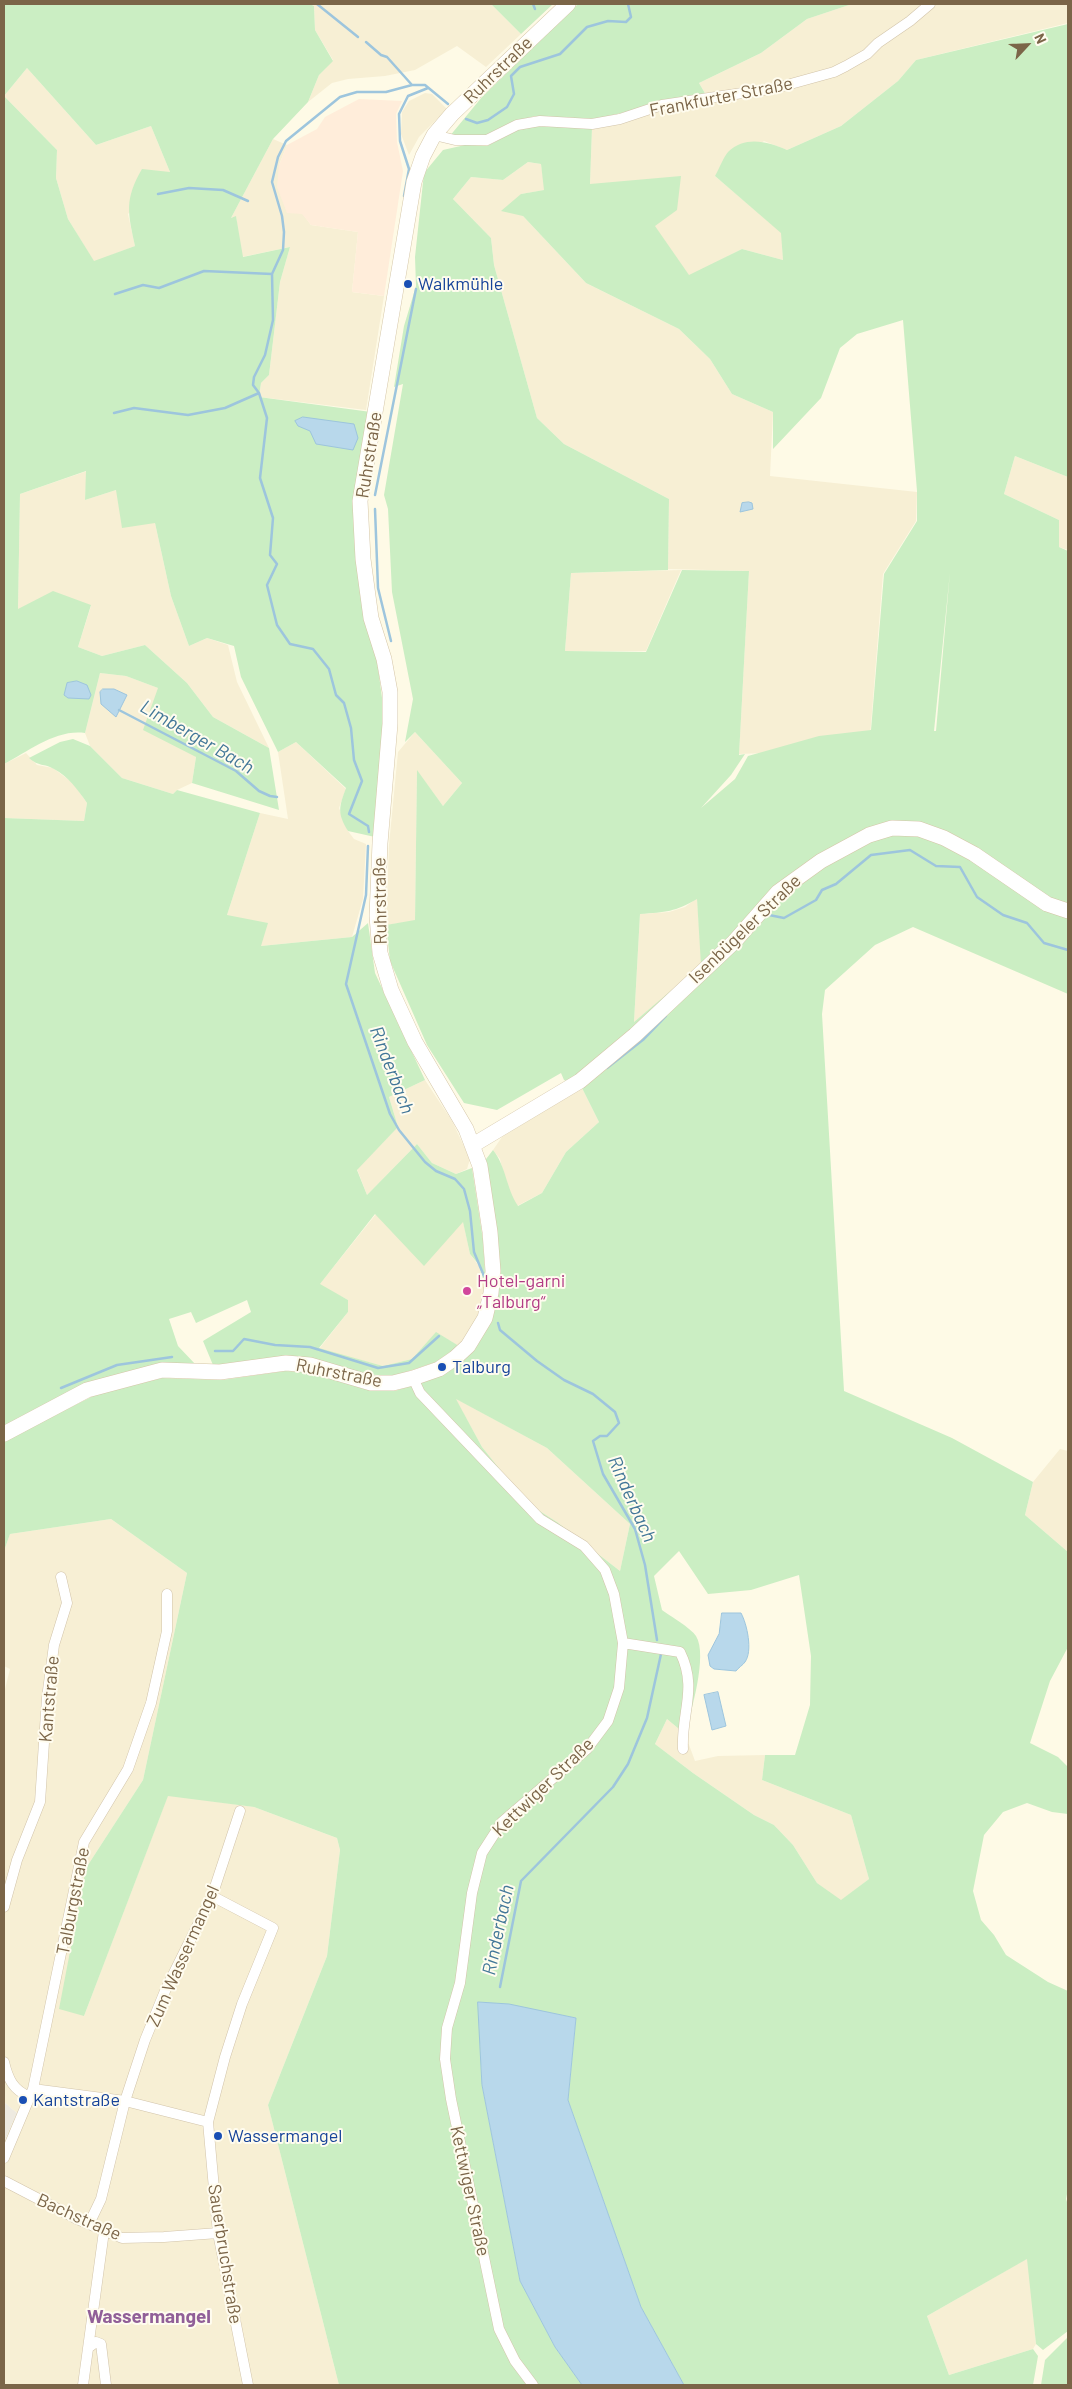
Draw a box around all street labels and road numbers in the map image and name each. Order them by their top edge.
street label: Ruhrstraße [459,32,537,108]
street label: Frankfurter Straße [647,72,795,122]
street label: Ruhrstraße [351,410,387,500]
street label: Ruhrstraße [368,857,392,945]
street label: Isenbügeler Straße [684,870,806,988]
street label: Ruhrstraße [294,1354,384,1392]
street label: Kantstraße [34,1655,64,1743]
street label: Kettwiger Straße [488,1733,598,1841]
street label: Talburgstraße [52,1845,94,1957]
street label: Zum Wassermangel [142,1882,224,2030]
street label: Kettwiger Straße [446,2124,494,2258]
street label: Sauerbruchstraße [203,2183,247,2325]
street label: Bachstraße [34,2189,124,2245]

